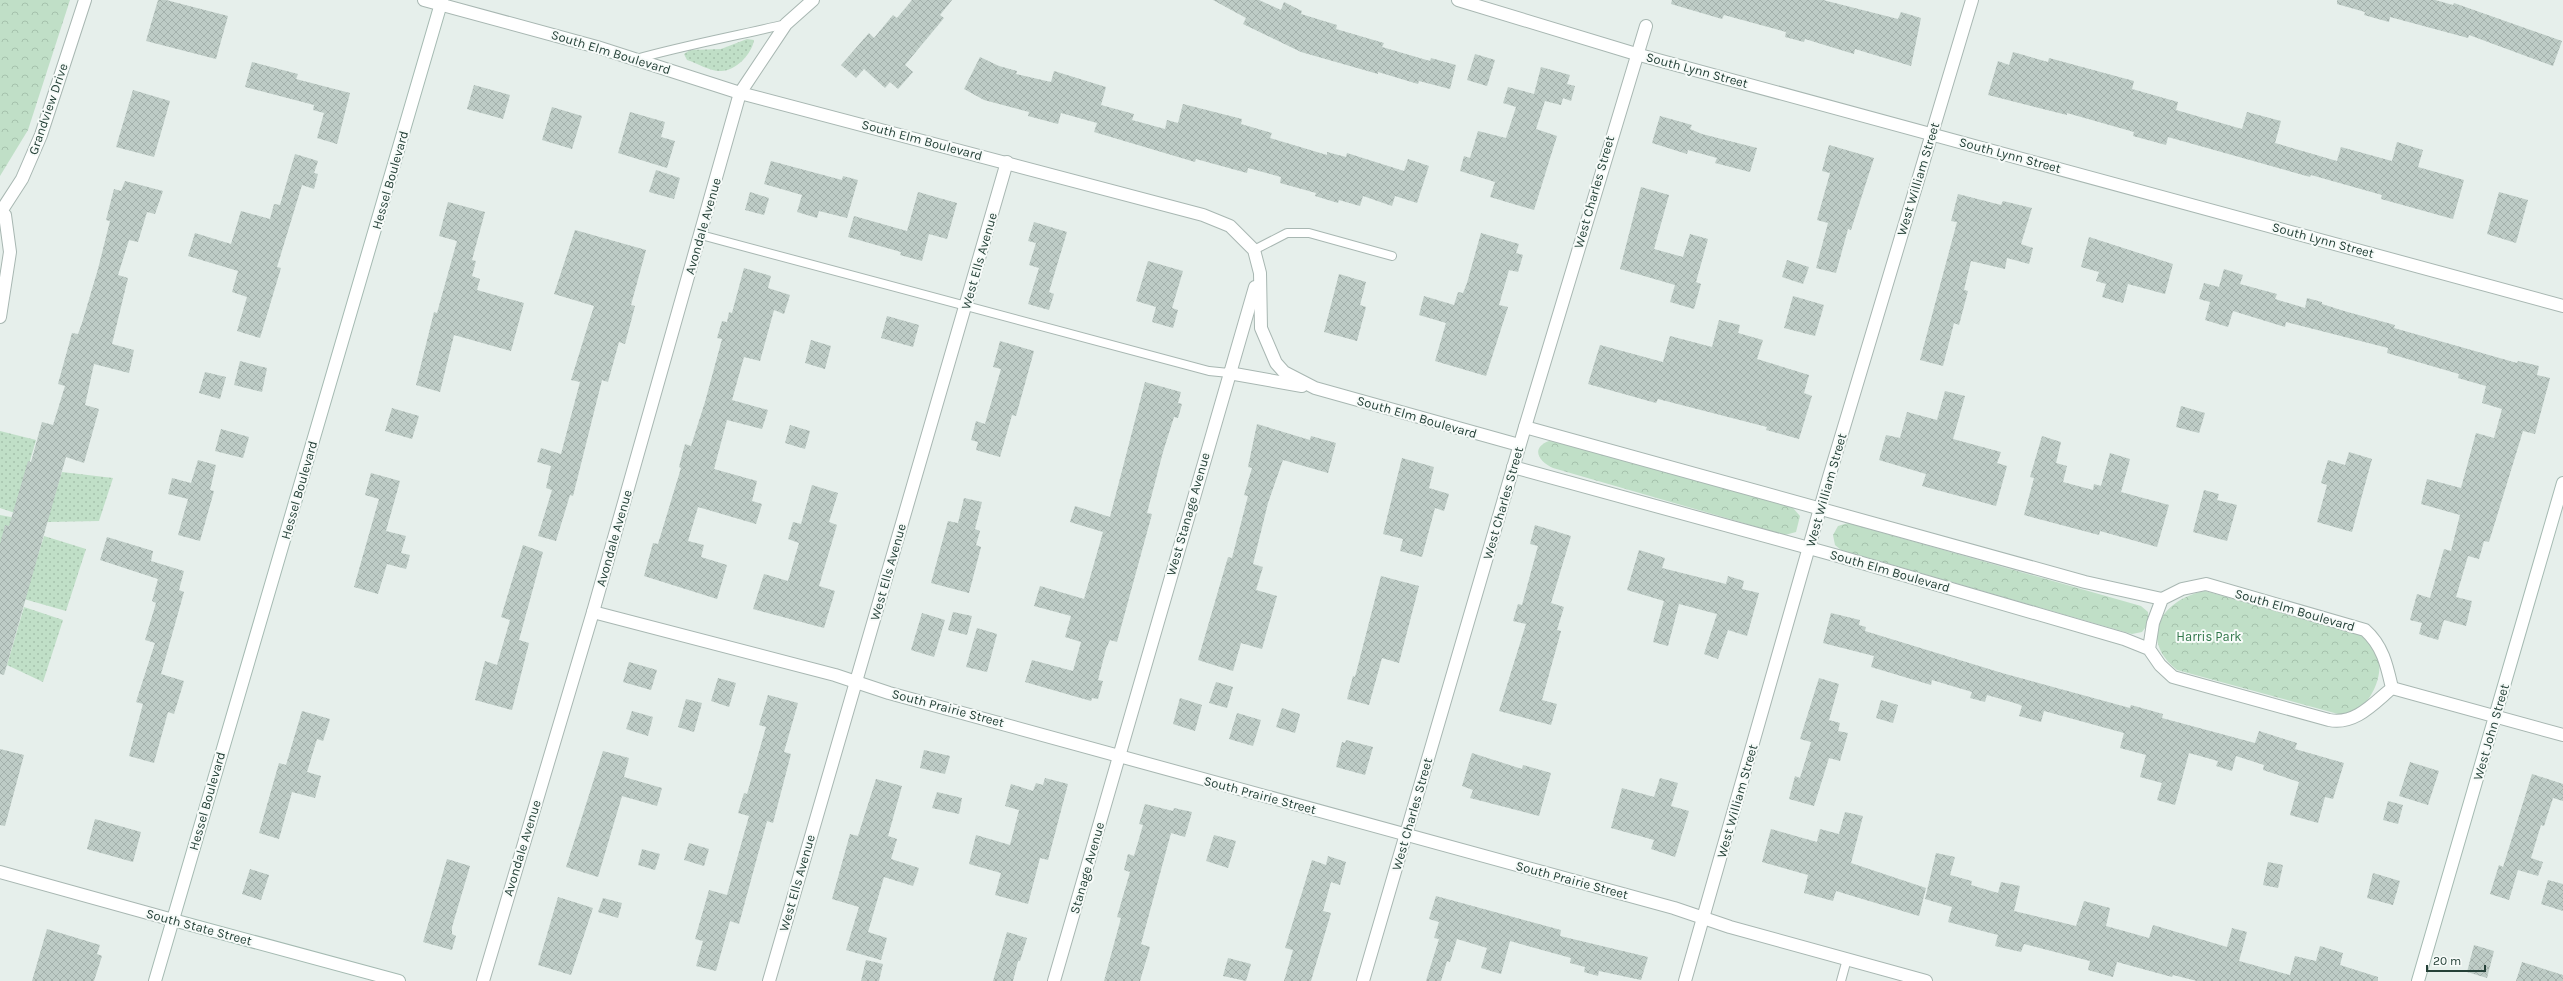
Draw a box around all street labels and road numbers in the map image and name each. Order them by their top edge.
street label: South Elm Boulevard [549,27,673,77]
street label: South Lynn Street [1644,49,1750,91]
street label: Grandview Drive [25,61,71,157]
street label: South Elm Boulevard [860,117,984,163]
street label: West William Street [1894,121,1942,237]
street label: Hessel Boulevard [369,129,411,231]
street label: West Charles Street [1571,134,1617,250]
street label: South Lynn Street [1957,134,2063,176]
street label: Avondale Avenue [682,176,724,276]
street label: West Ells Avenue [958,211,1000,311]
street label: South Lynn Street [2270,219,2376,261]
street label: South Elm Boulevard [1355,393,1479,441]
street label: West William Street [1803,431,1849,549]
street label: Hessel Boulevard [278,439,320,541]
street label: West Charles Street [1480,445,1526,561]
street label: West Stanage Avenue [1163,450,1213,577]
street label: Avondale Avenue [593,488,635,588]
street label: West Ells Avenue [867,522,909,622]
street label: South Elm Boulevard [1828,547,1952,595]
street label: South Elm Boulevard [2233,586,2357,634]
street label: West John Street [2470,682,2512,782]
street label: South Prairie Street [890,686,1006,730]
street label: West William Street [1714,742,1760,860]
street label: Hessel Boulevard [186,750,228,852]
street label: West Charles Street [1389,756,1435,872]
street label: South Prairie Street [1202,773,1318,817]
street label: Avondale Avenue [500,798,544,898]
street label: Stanage Avenue [1067,820,1107,916]
street label: West Ells Avenue [776,833,818,933]
street label: South Prairie Street [1514,858,1630,902]
street label: South State Street [144,906,254,948]

